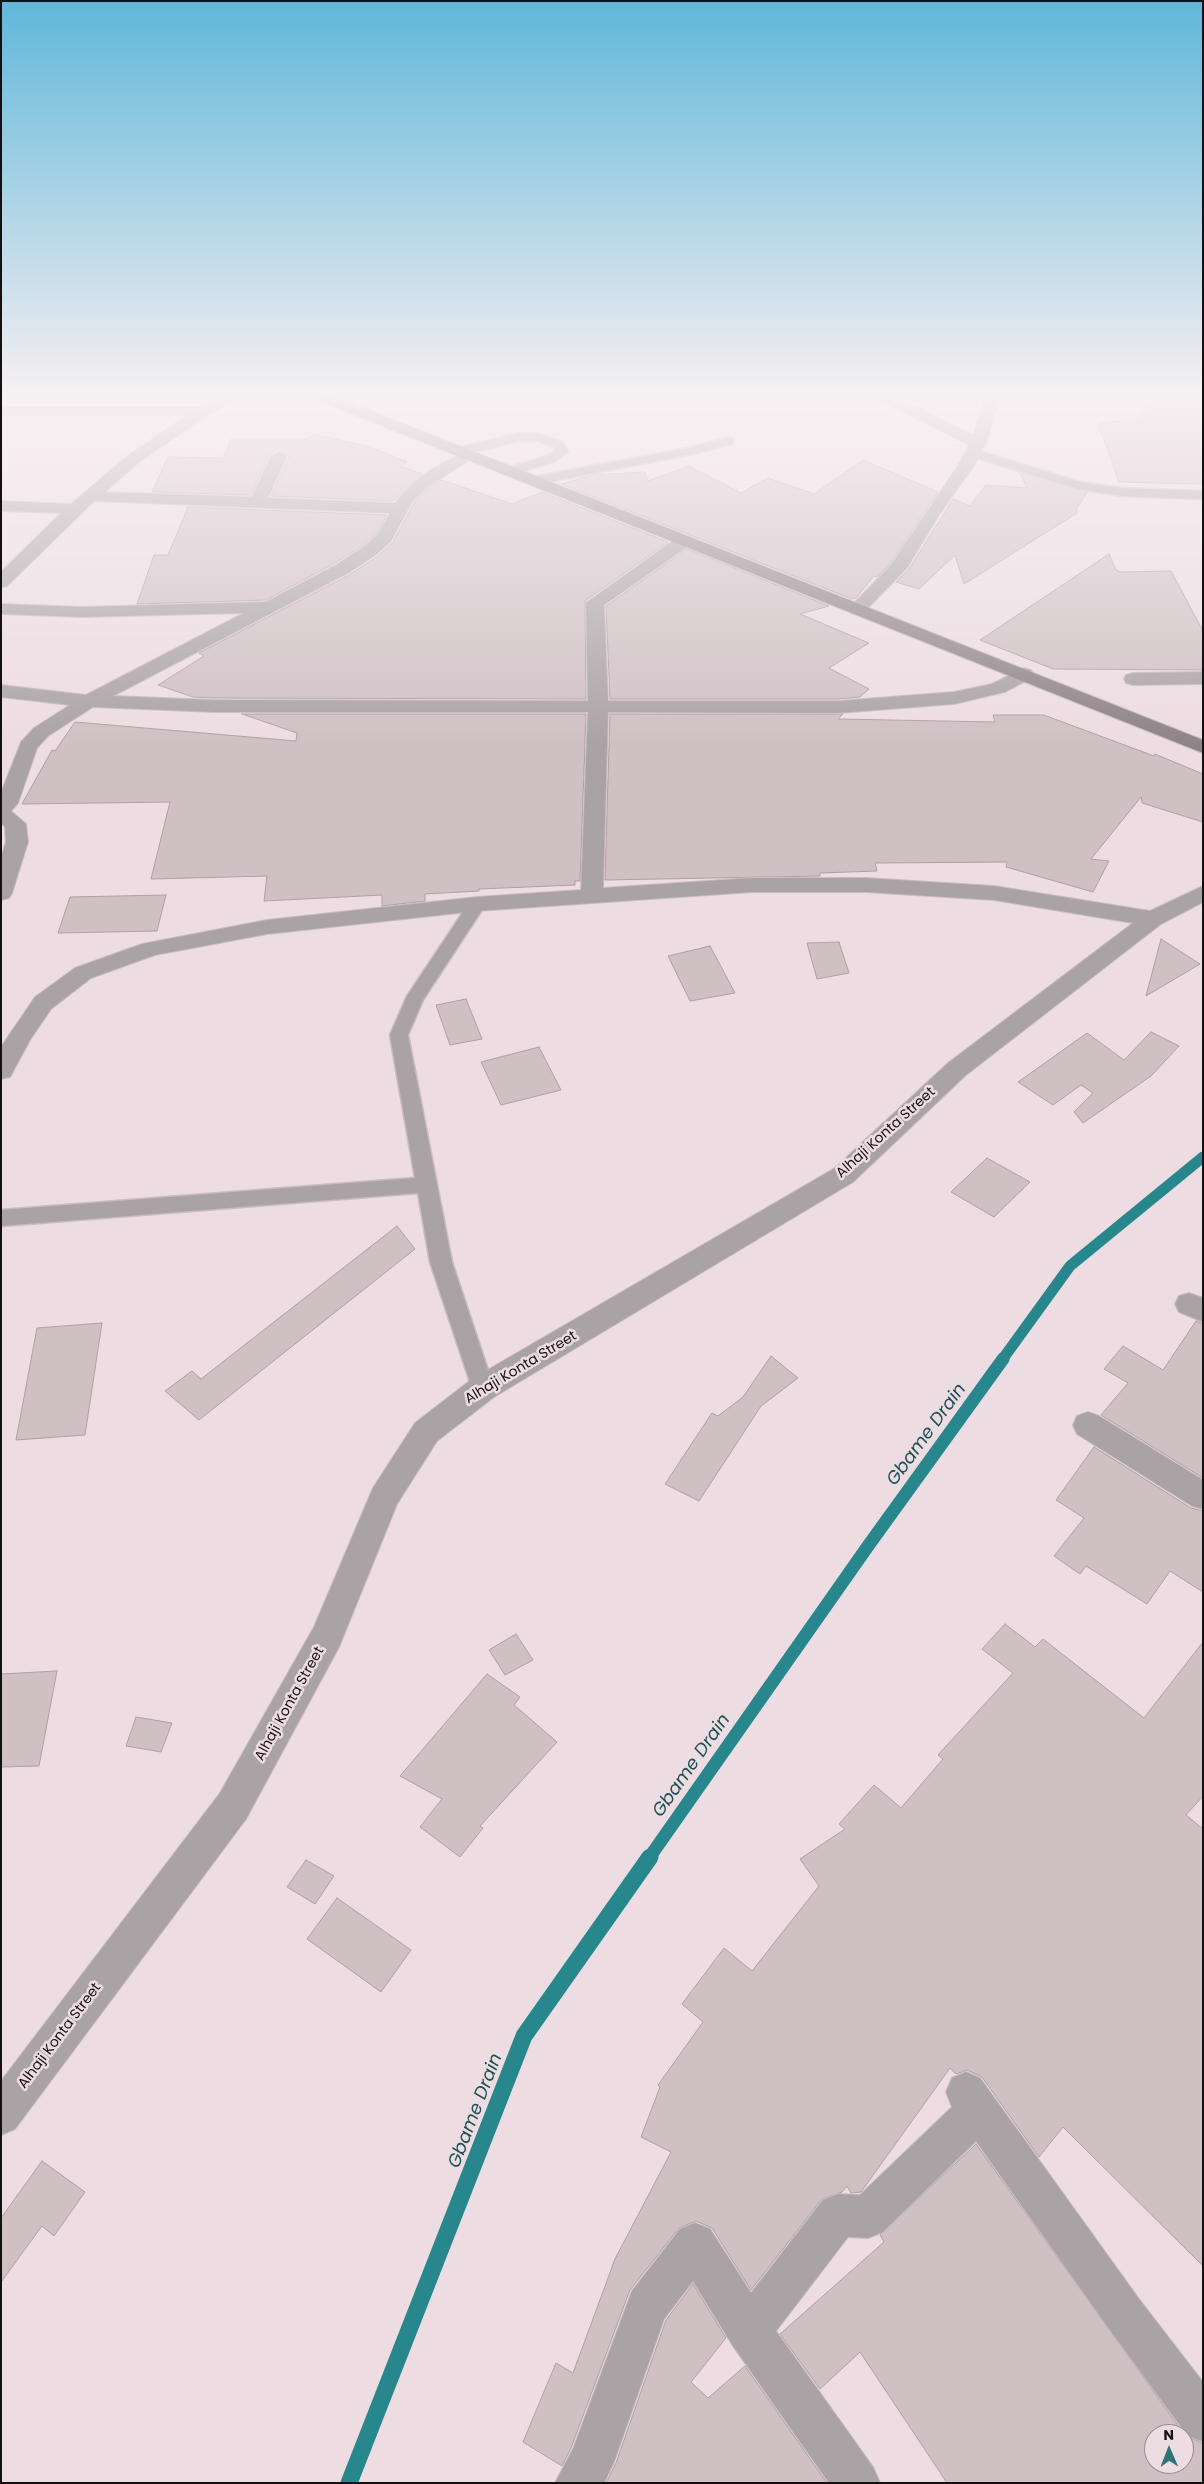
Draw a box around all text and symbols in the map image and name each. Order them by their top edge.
street label: Alhaji Konta Street [833,1084,939,1182]
street label: Alhaji Konta Street [462,1328,580,1408]
water label: Gbame Drain [883,1380,971,1490]
street label: Alhaji Konta Street [252,1644,328,1764]
water label: Gbame Drain [648,1710,736,1822]
street label: Alhaji Konta Street [15,1980,105,2092]
water label: Gbame Drain [444,2051,508,2171]
north arrow [1144,2424,1194,2474]
text: N [1163,2425,1174,2445]

